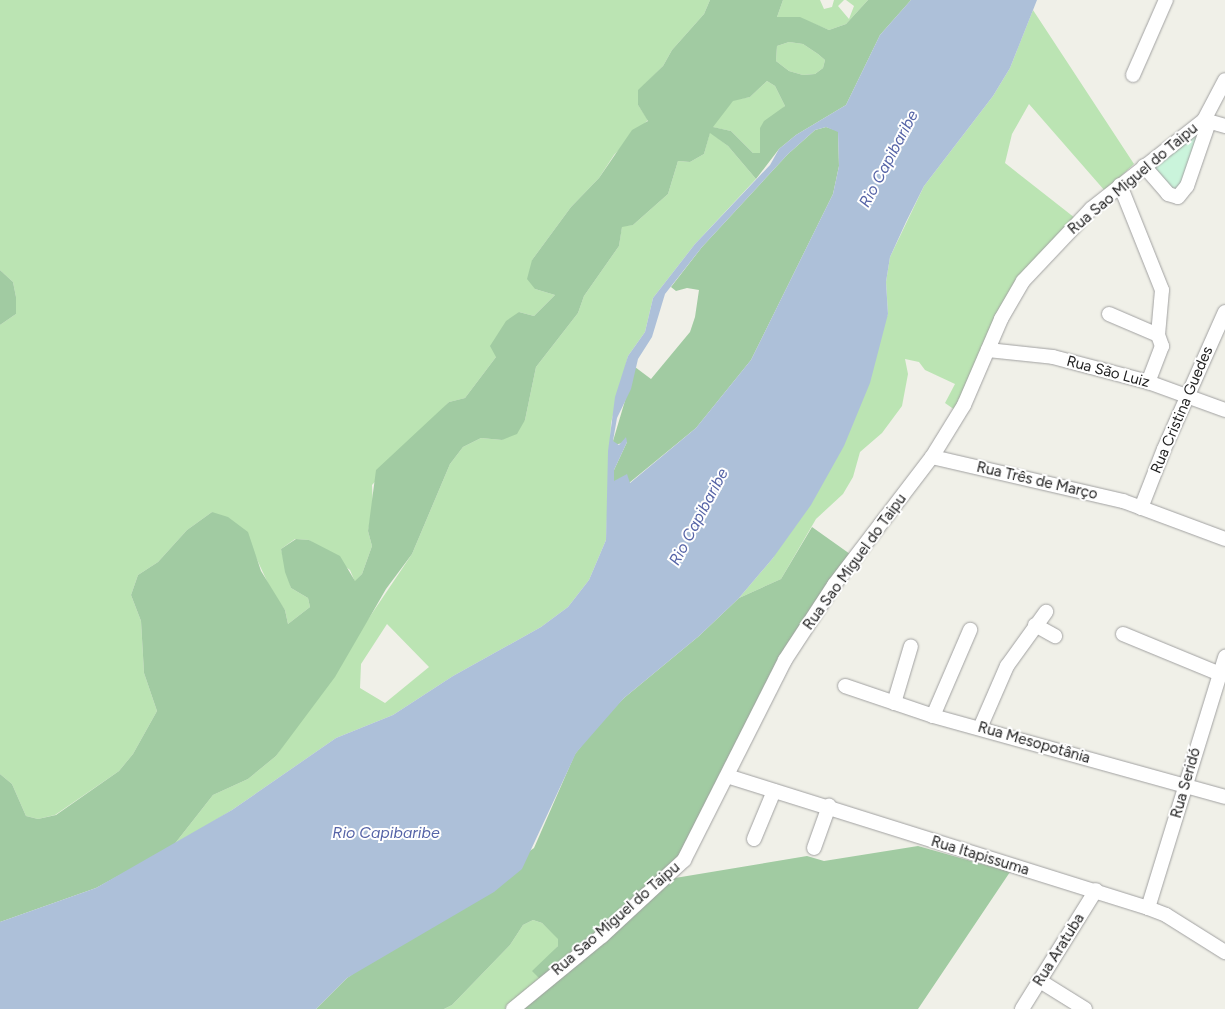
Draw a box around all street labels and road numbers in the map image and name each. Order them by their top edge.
street label: Rua Sao Miguel do Taipu [1064,119,1202,239]
street label: Rua Cristina Guedes [1147,344,1217,476]
street label: Rua São Luiz [1064,352,1152,392]
street label: Rua Três de Março [975,458,1099,504]
street label: Rua Sao Miguel do Taipu [800,490,910,634]
street label: Rua Mesopotânia [976,718,1092,768]
street label: Rua Seridó [1167,746,1205,820]
street label: Rua Itapissuma [929,833,1031,879]
street label: Rua Sao Miguel do Taipu [548,858,684,980]
street label: Rua Aratuba [1030,910,1088,990]

